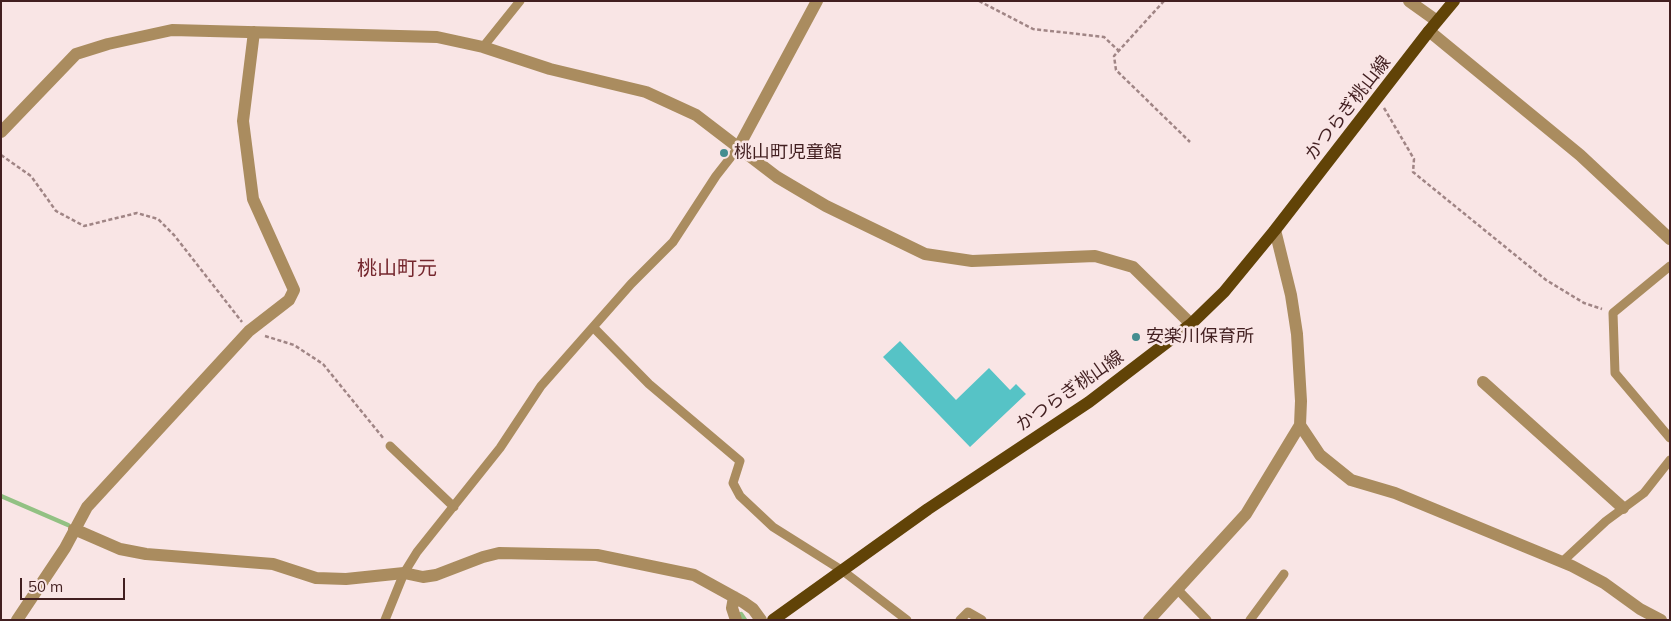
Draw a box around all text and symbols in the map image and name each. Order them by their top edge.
street label: かつらぎ桃山線 [1301,52,1395,164]
place label: 桃山町児童館 [734,142,842,164]
marker: 桃山町児童館 [718,147,730,159]
district label: 桃山町元 [357,257,437,281]
place label: 安楽川保育所 [1146,326,1254,348]
marker: 安楽川保育所 [1130,331,1142,343]
street label: かつらぎ桃山線 [1012,346,1128,436]
scale bar [22,568,128,600]
text: 50 m [28,577,63,596]

